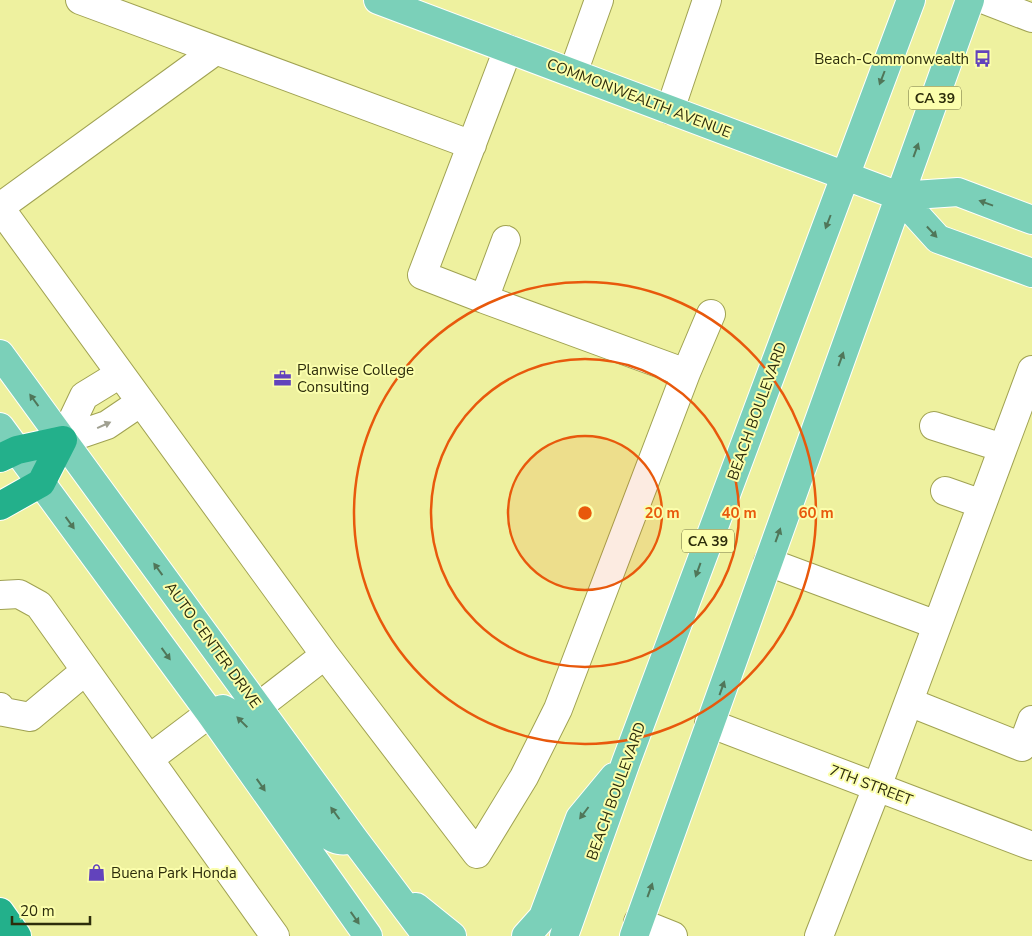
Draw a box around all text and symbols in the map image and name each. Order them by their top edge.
place label: Beach-Commonwealth [814,49,969,69]
bus stop icon: Beach-Commonwealth [973,49,993,69]
street label: COMMONWEALTH AVENUE [544,54,734,142]
one-way arrow [878,71,885,86]
road number: CA 39 [909,86,961,110]
one-way arrow [912,142,920,157]
one-way arrow [979,199,994,206]
one-way arrow [824,214,831,229]
one-way arrow [926,226,937,239]
street label: BEACH BOULEVARD [723,339,791,483]
one-way arrow [838,352,845,367]
place label: Planwise College Consulting [297,360,414,397]
office icon: Planwise College Consulting [273,369,293,389]
one-way arrow [29,393,39,407]
one-way arrow [97,421,111,429]
text: 20 m [644,503,680,523]
text: 40 m [721,503,757,523]
text: 60 m [798,503,834,523]
centre of rings [576,504,594,522]
one-way arrow [65,516,75,529]
one-way arrow [774,527,782,542]
road number: CA 39 [682,530,734,552]
one-way arrow [152,563,163,576]
one-way arrow [694,563,701,578]
street label: AUTO CENTER DRIVE [160,578,266,712]
one-way arrow [161,647,171,661]
one-way arrow [719,680,726,695]
one-way arrow [236,716,248,728]
street label: BEACH BOULEVARD [582,719,650,863]
street label: 7TH STREET [826,760,916,810]
one-way arrow [256,779,266,792]
one-way arrow [330,806,340,820]
one-way arrow [579,806,589,820]
shop icon: Buena Park Honda [87,863,107,883]
place label: Buena Park Honda [111,863,237,883]
one-way arrow [646,882,654,897]
scale bar [12,894,90,926]
text: 20 m [20,901,55,921]
one-way arrow [350,911,360,925]

